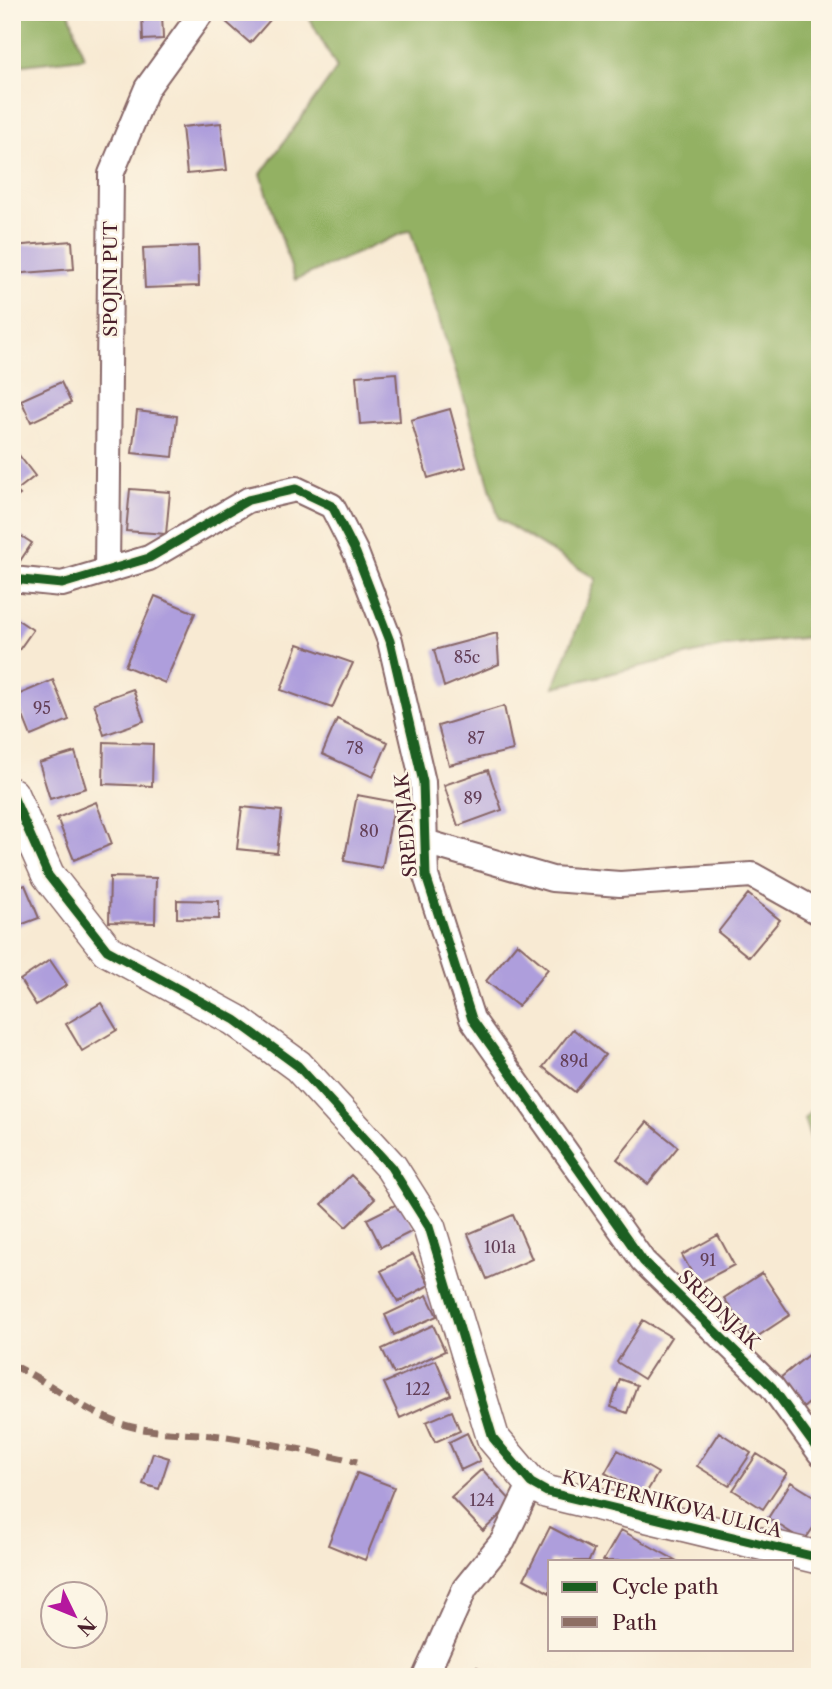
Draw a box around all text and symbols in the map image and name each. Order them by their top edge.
street label: SPOJNI PUT [99,220,122,337]
house number: 85c [454,647,480,667]
house number: 95 [33,698,51,718]
house number: 87 [467,728,485,748]
house number: 78 [346,738,364,758]
street label: SREDNJAK [390,771,422,878]
house number: 89 [464,788,482,808]
house number: 80 [359,821,379,841]
house number: 89d [560,1051,589,1071]
house number: 101a [484,1237,517,1257]
house number: 91 [700,1250,716,1270]
street label: SREDNJAK [673,1265,766,1356]
house number: 122 [405,1379,431,1399]
street label: KVATERNIKOVA ULICA [560,1465,785,1543]
house number: 124 [469,1490,495,1510]
legend [548,1560,794,1650]
text: Cycle path [612,1574,719,1599]
north arrow [38,1580,108,1650]
text: Path [612,1610,657,1635]
text: N [72,1612,100,1640]

